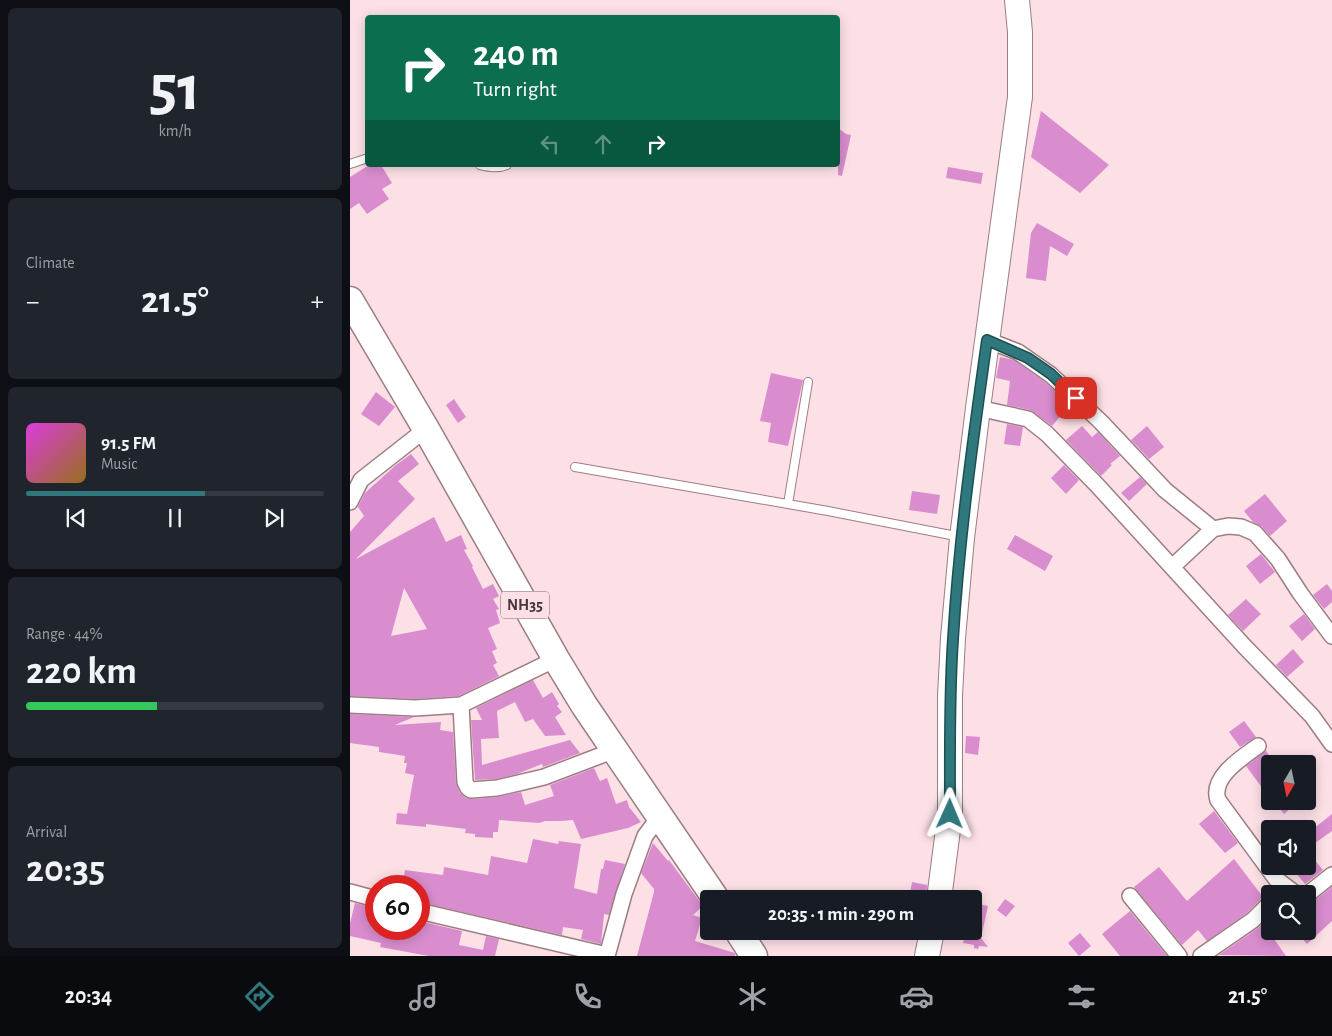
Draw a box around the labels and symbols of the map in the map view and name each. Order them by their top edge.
pin [1055,377,1097,419]
road number: NH35 [501,592,549,618]
north arrow [1261,755,1316,810]
position arrow [923,787,975,839]
speed limit sign: 60 [365,875,430,940]

